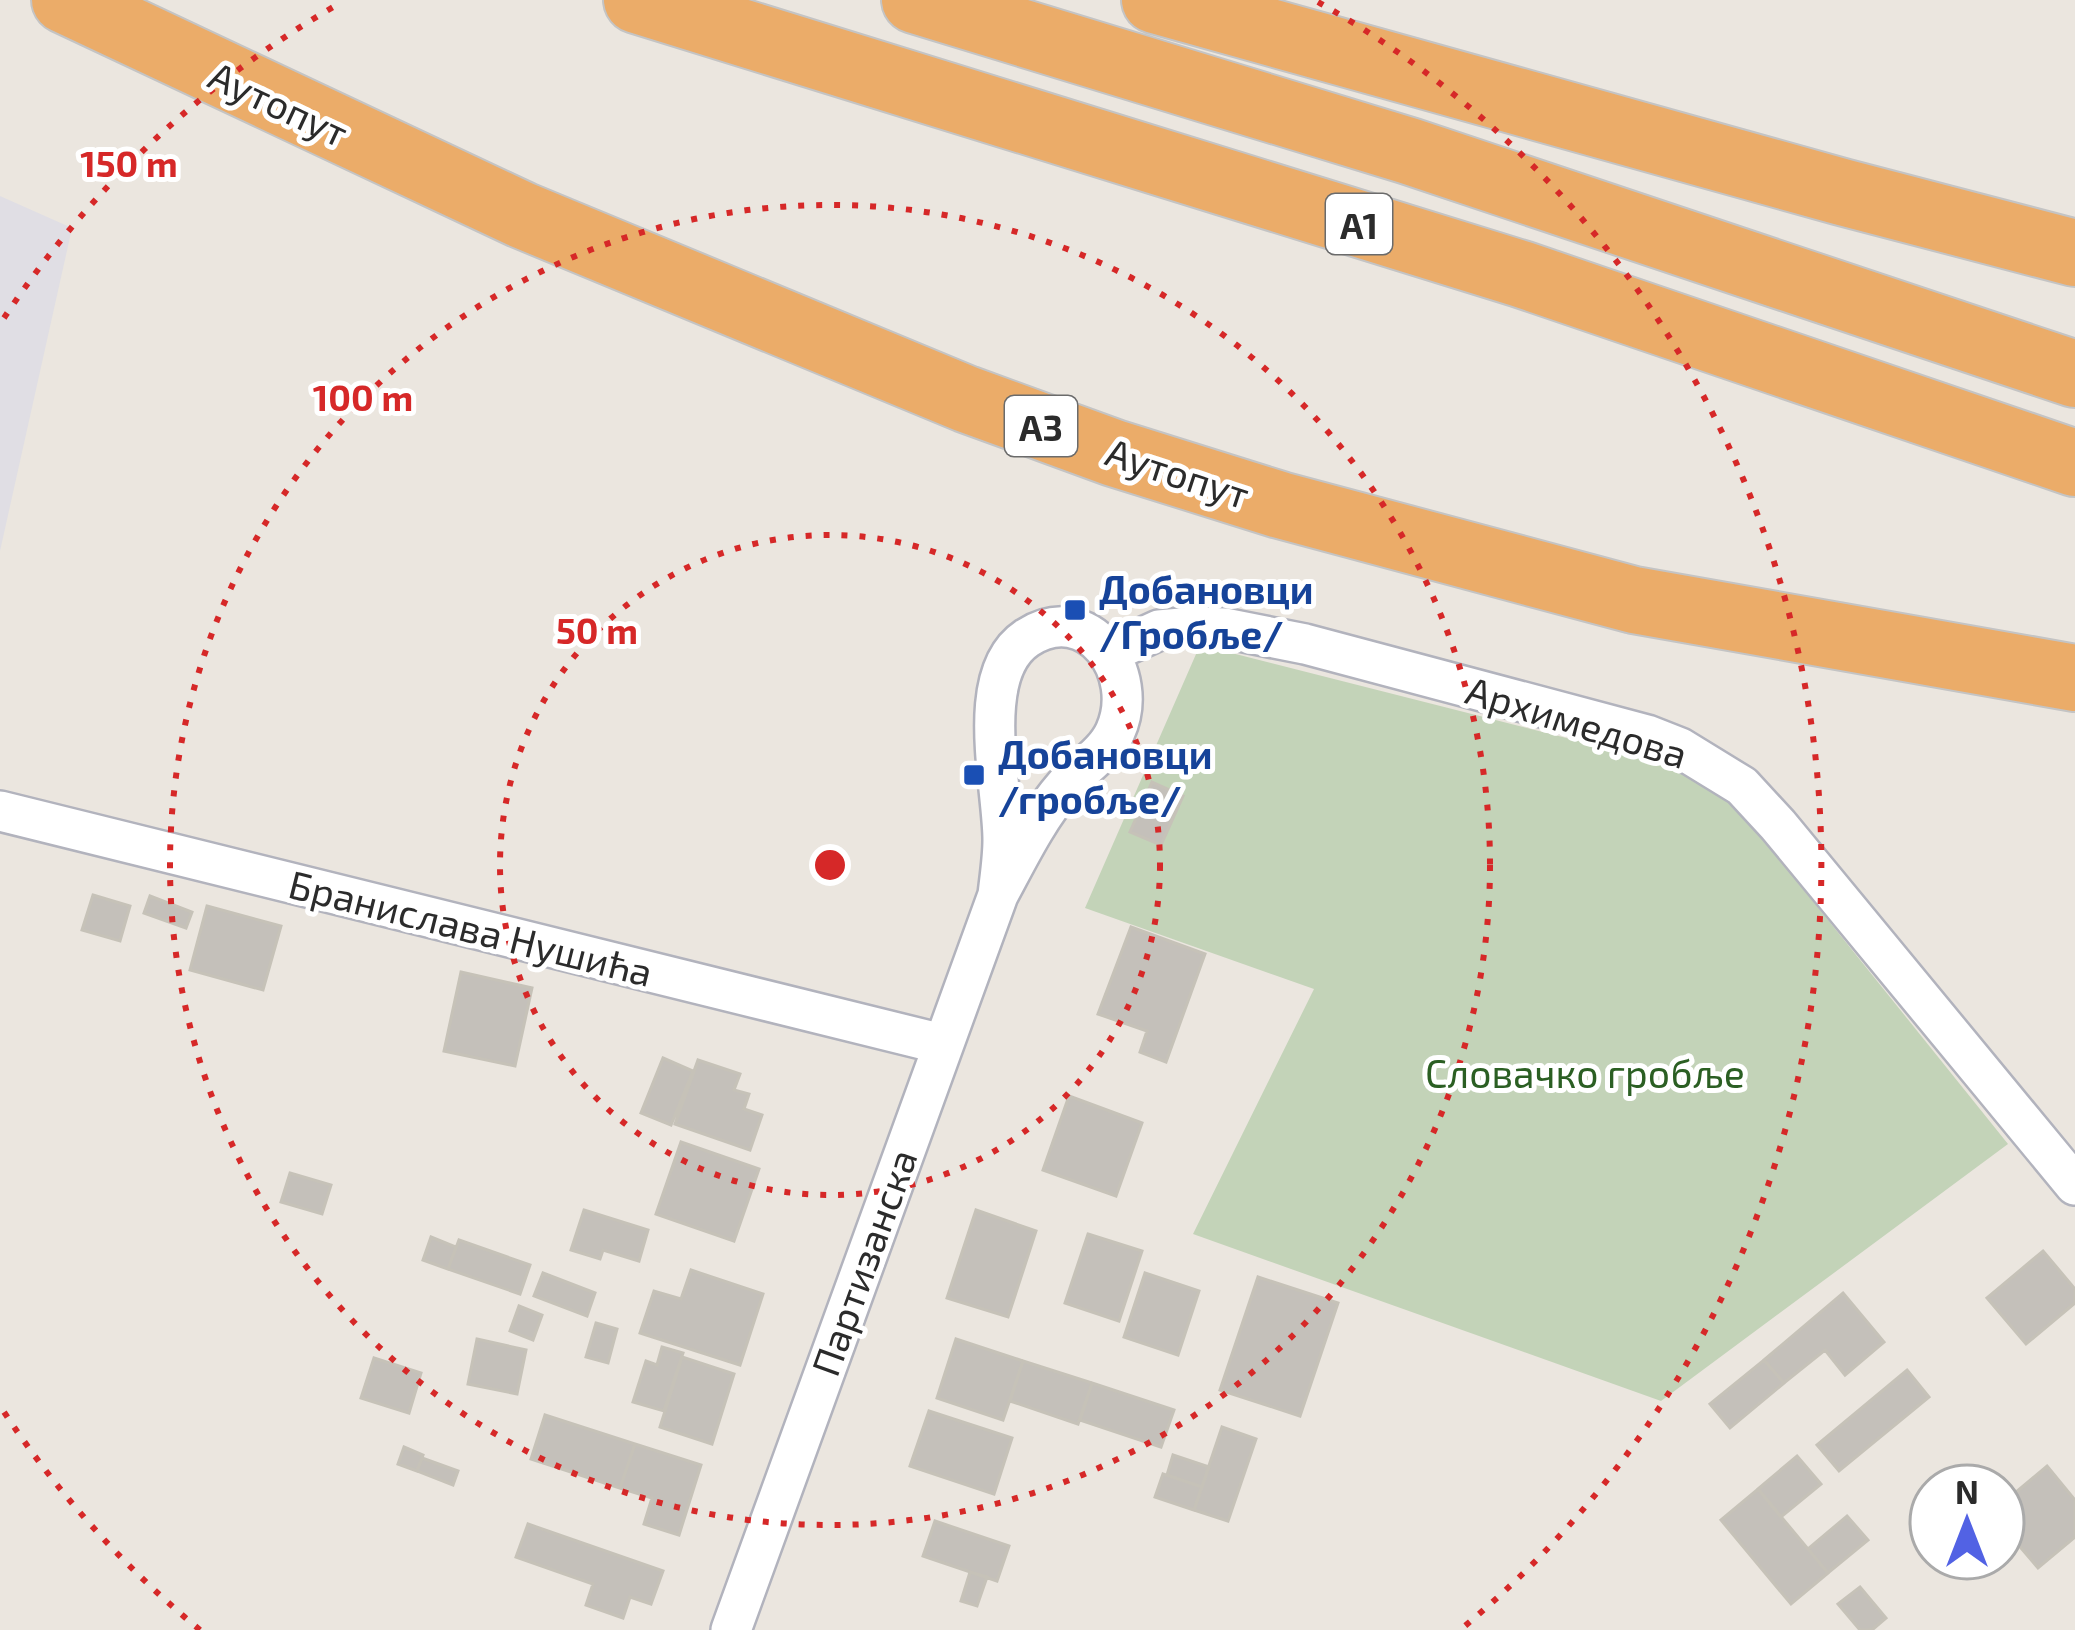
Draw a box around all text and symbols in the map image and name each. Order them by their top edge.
street label: Аутопут [202,51,356,156]
text: 150 m [80,141,178,184]
road number: A1 [1326,194,1392,254]
text: 100 m [313,375,413,418]
road number: A3 [1005,396,1077,456]
street label: Аутопут [1100,427,1255,518]
place label: Добановци /Гробље/ [1099,565,1314,657]
marker: Добановци /Гробље/ [1062,597,1088,623]
text: 50 m [556,608,638,651]
street label: Архимедова [1461,665,1693,777]
place label: Добановци /гробље/ [998,730,1213,822]
marker: Добановци /гробље/ [961,762,987,788]
centre of rings [809,844,851,886]
street label: Бранислава Нушића [284,859,658,996]
park label: Словачко гробље [1425,1049,1745,1096]
street label: Партизанска [800,1142,926,1382]
north arrow [1907,1462,2027,1582]
text: N [1955,1471,1979,1511]

